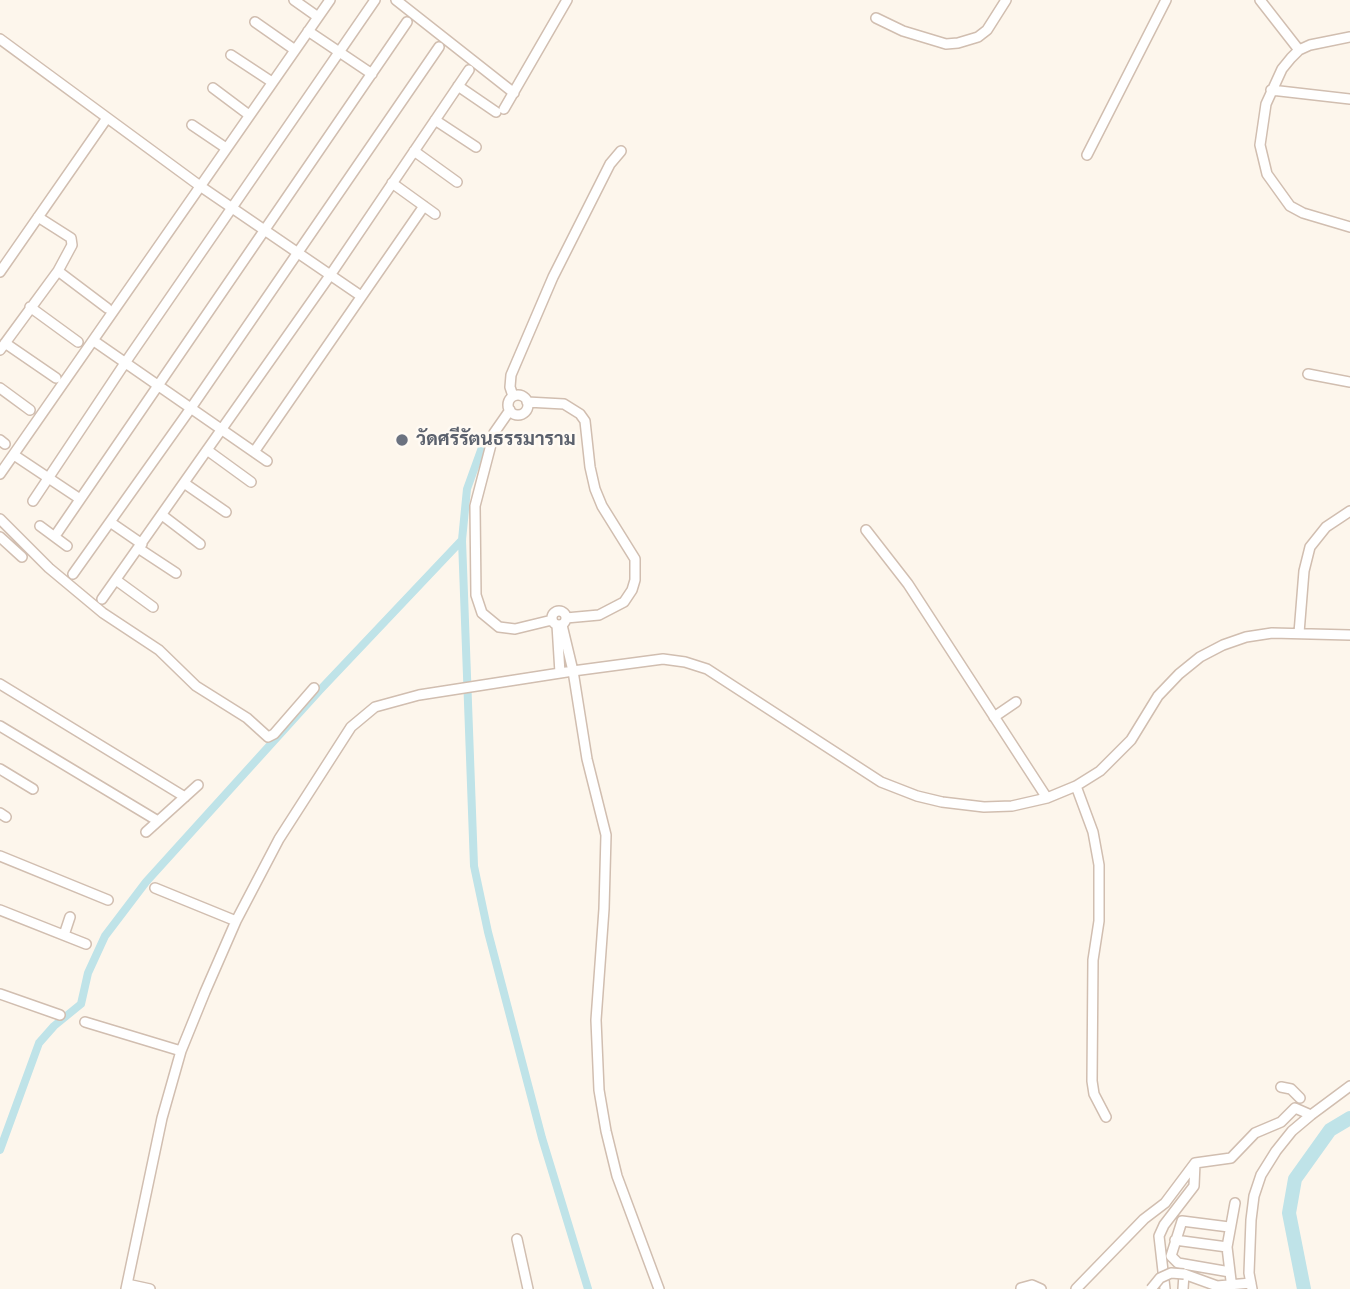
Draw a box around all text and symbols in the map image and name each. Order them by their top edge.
place label: วัดศรีรัตนธรรมาราม [416,429,576,451]
marker: วัดศรีรัตนธรรมาราม [394,432,410,448]

